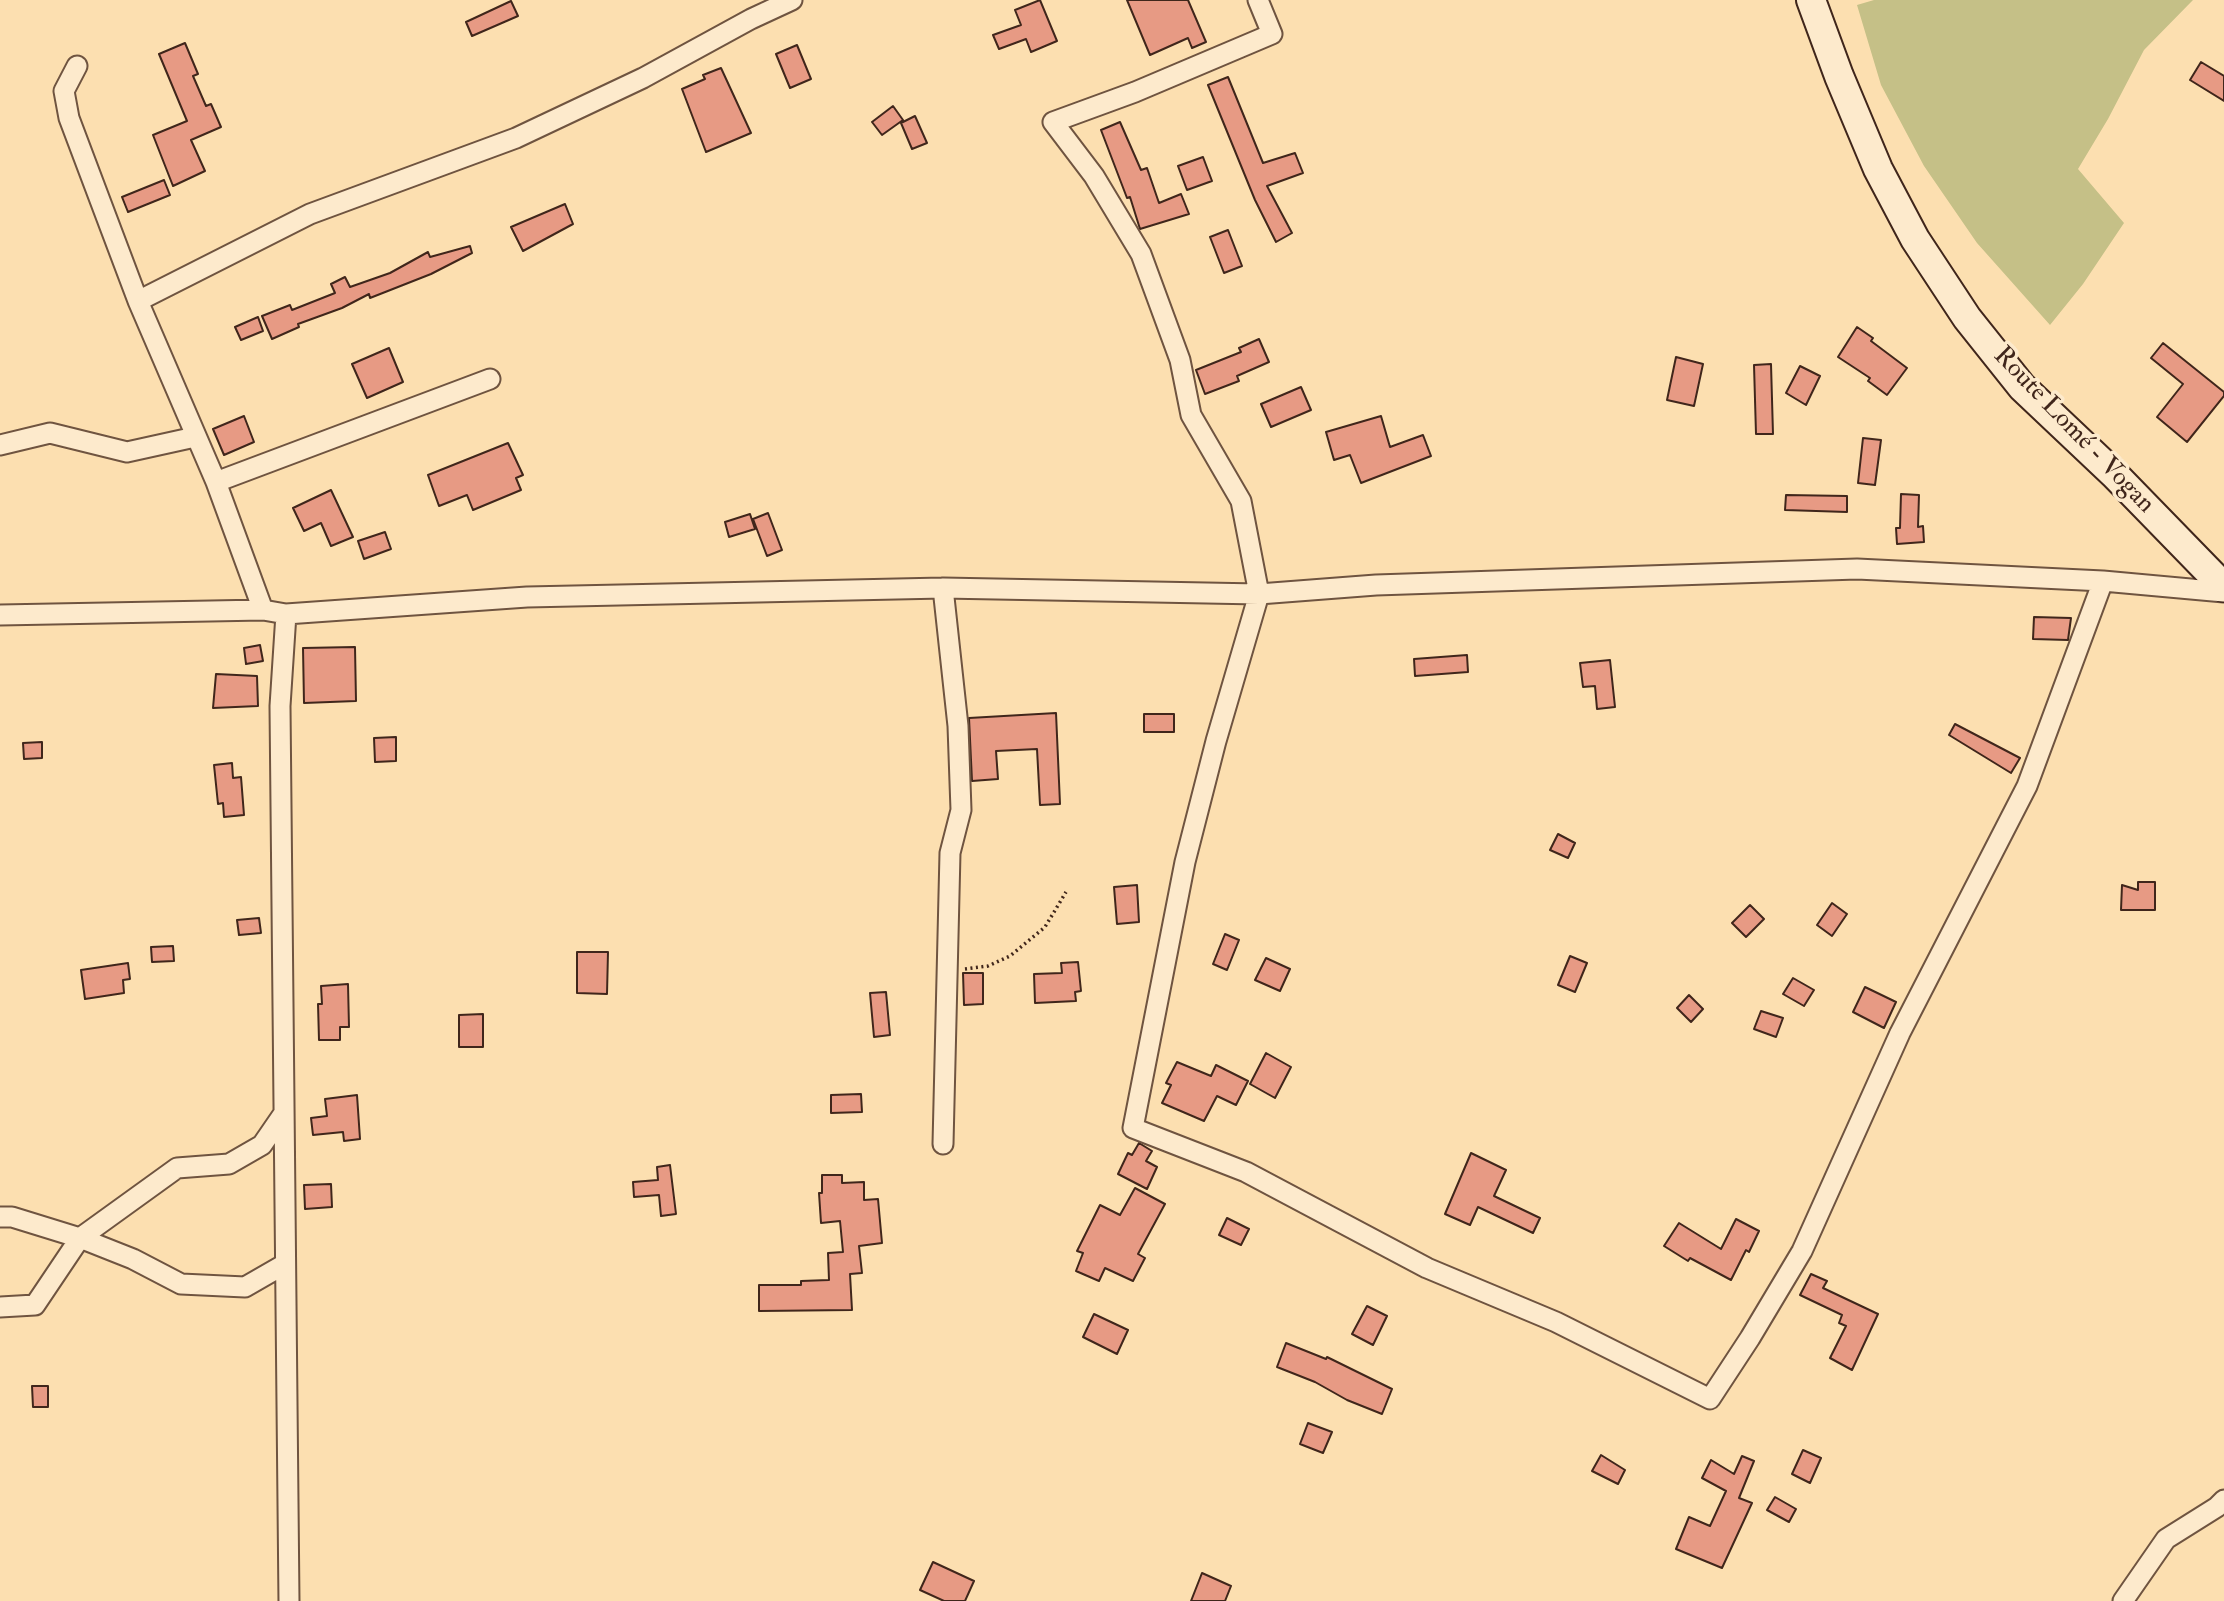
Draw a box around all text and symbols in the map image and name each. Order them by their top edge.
street label: Route Lomé - Vogan [1986,341,2160,521]

